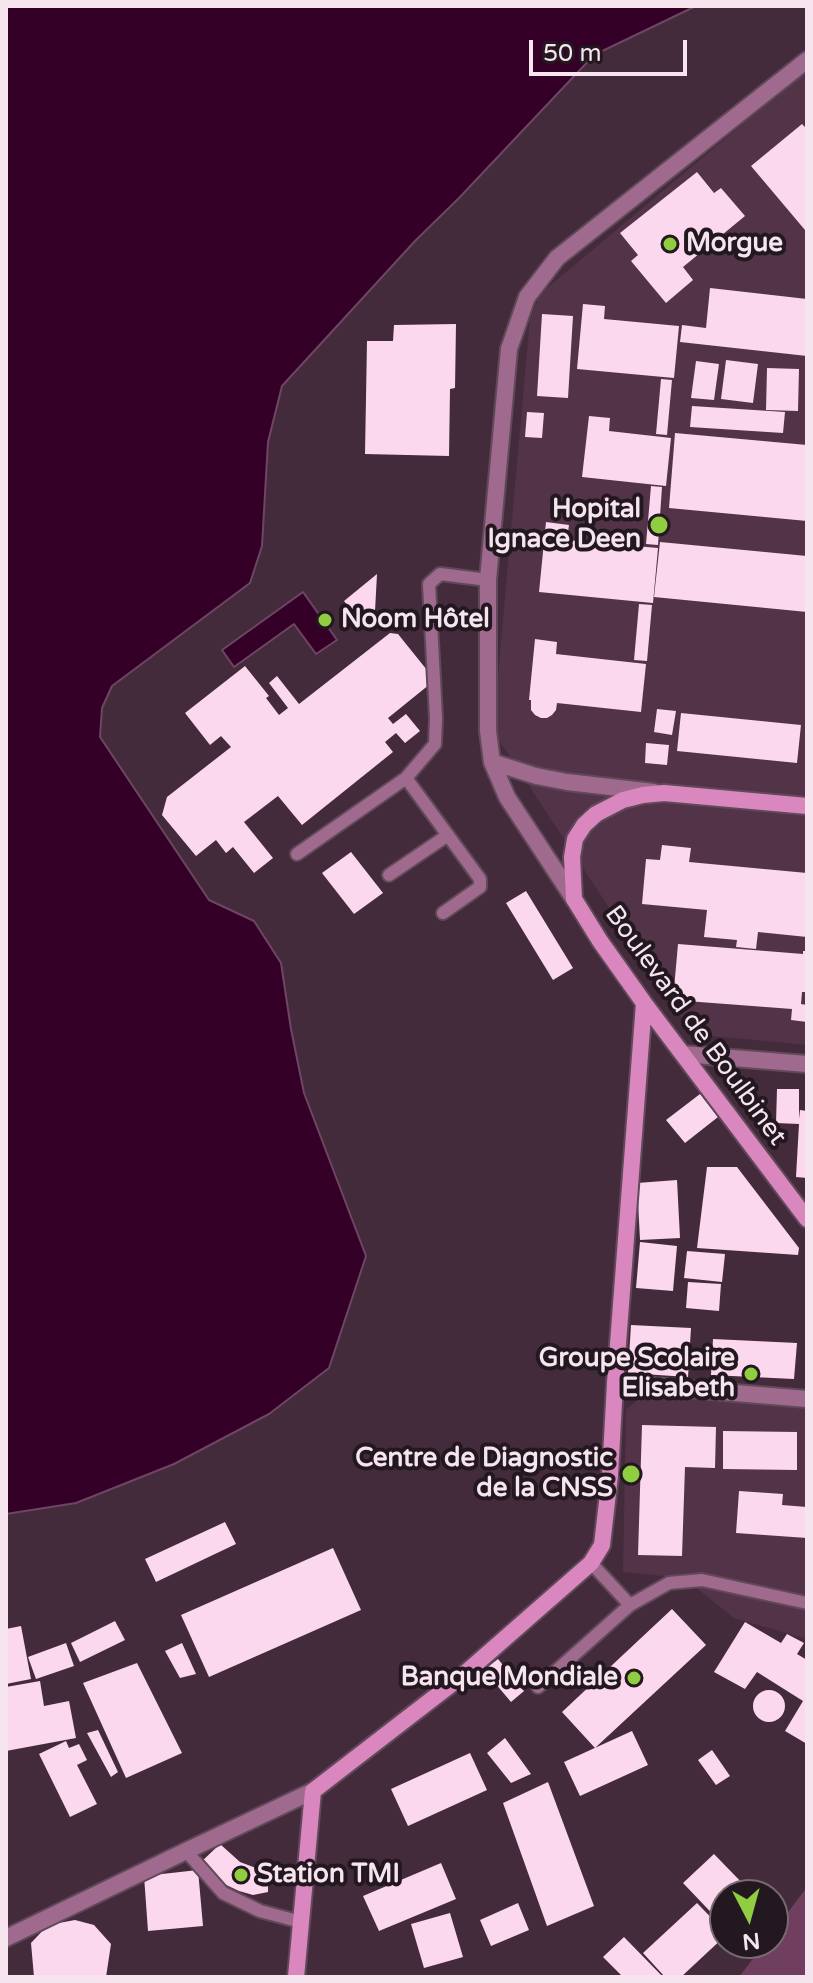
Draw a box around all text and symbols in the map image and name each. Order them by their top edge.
scale bar [533,24,691,74]
text: 50 m [543,39,601,68]
place label: Morgue [686,228,783,260]
marker: Morgue [661,235,679,253]
place label: Hopital Ignace Deen [488,494,641,556]
marker: Hopital Ignace Deen [648,514,670,536]
place label: Noom Hôtel [341,604,490,636]
marker: Noom Hôtel [316,611,334,629]
street label: Boulevard de Boulbinet [598,900,792,1152]
place label: Groupe Scolaire Elisabeth [539,1343,735,1404]
marker: Groupe Scolaire Elisabeth [742,1365,760,1383]
place label: Centre de Diagnostic de la CNSS [355,1443,613,1504]
marker: Centre de Diagnostic de la CNSS [620,1463,642,1485]
place label: Banque Mondiale [401,1662,618,1694]
marker: Banque Mondiale [625,1669,643,1687]
place label: Station TMI [257,1859,400,1891]
marker: Station TMI [232,1866,250,1884]
north arrow [709,1879,789,1959]
text: N [741,1927,761,1955]

